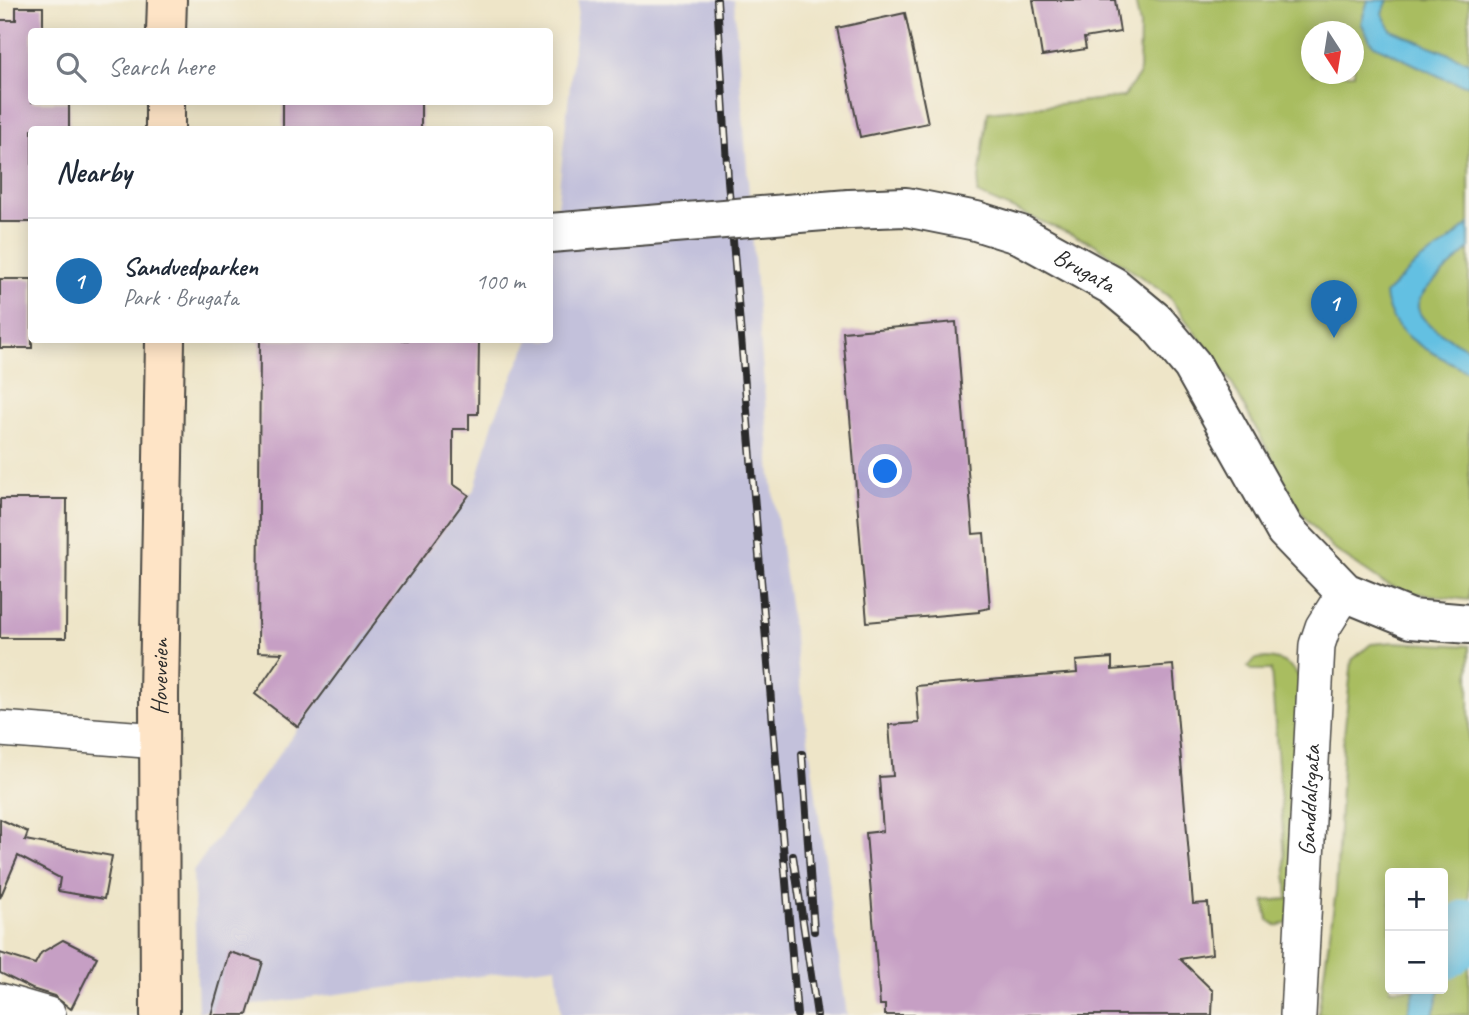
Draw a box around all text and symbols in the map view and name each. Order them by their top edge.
north arrow [1301,21,1364,84]
search box [28,28,553,105]
icon: search [52,48,90,86]
text: Search here [108,50,214,83]
text: Nearby [56,153,132,191]
street label: Brugata [1048,241,1122,300]
text: Sandvedparken [123,250,258,283]
text: 1 [74,267,84,296]
text: 100 m [476,267,525,296]
pin: 1 [1311,280,1357,338]
text: Park · Brugata [123,283,238,312]
your location [868,454,902,488]
street label: Hoveveien [144,637,175,715]
street label: Ganddalsgata [1291,743,1327,856]
map controls [1385,868,1448,994]
button: + [1385,868,1448,931]
button: − [1385,931,1448,994]

